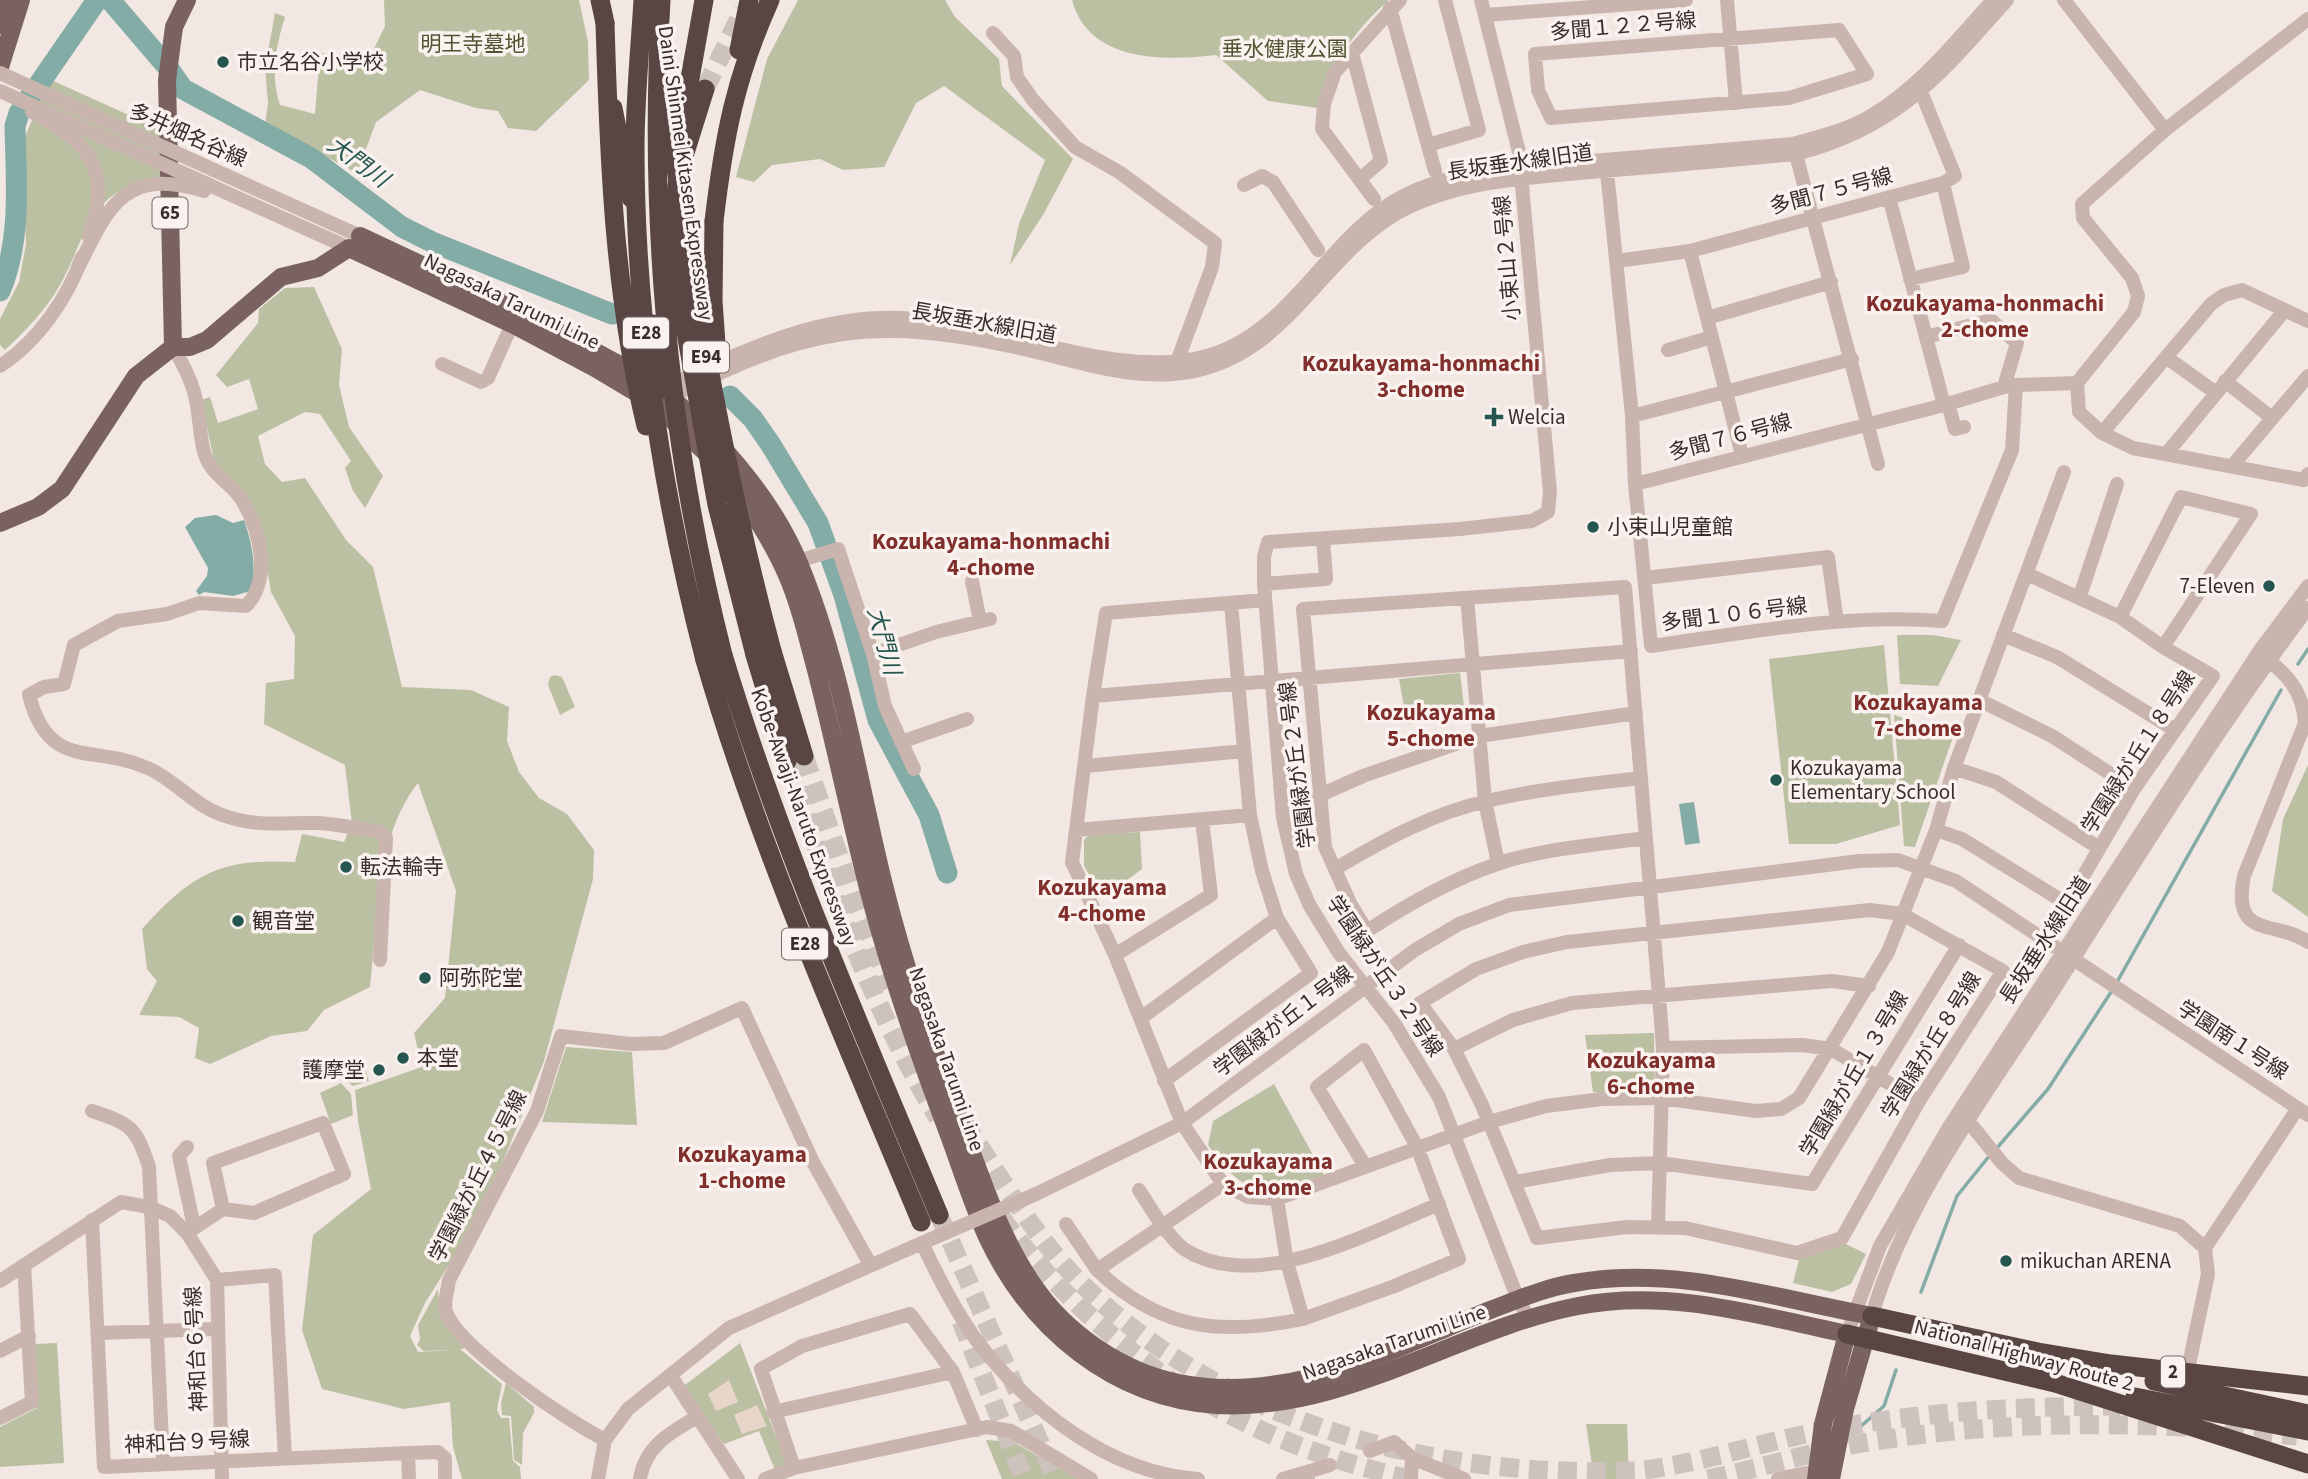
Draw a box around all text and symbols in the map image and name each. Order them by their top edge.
street label: 多聞１２２号線 [1548,5,1698,47]
street label: Daini Shinmei Kitasen Expressway [650,24,722,322]
park label: 明王寺墓地 [421,29,526,59]
park label: 垂水健康公園 [1222,34,1348,64]
place label: 市立名谷小学校 [237,47,384,77]
marker: 市立名谷小学校 [215,54,231,70]
street label: 多井畑名谷線 [124,96,252,174]
water label: 大門川 [320,128,398,197]
street label: 長坂垂水線旧道 [1445,137,1595,187]
street label: 多聞７５号線 [1766,160,1896,222]
street label: 小束山２号線 [1487,194,1527,322]
road number: 65 [152,197,188,228]
street label: Nagasaka Tarumi Line [419,245,605,357]
district label: Kozukayama-honmachi 2-chome [1866,287,2104,346]
street label: 長坂垂水線旧道 [909,295,1059,351]
road number: E28 [623,318,669,348]
road number: E94 [683,342,729,372]
district label: Kozukayama-honmachi 3-chome [1302,347,1540,406]
place label: Welcia [1508,402,1566,432]
street label: 多聞７６号線 [1665,406,1795,468]
marker: Welcia [1486,409,1502,425]
place label: 小束山児童館 [1607,512,1733,542]
marker: 小束山児童館 [1585,519,1601,535]
district label: Kozukayama-honmachi 4-chome [872,525,1110,584]
place label: 7-Eleven [2179,571,2255,601]
marker: 7-Eleven [2261,578,2277,594]
street label: 多聞１０６号線 [1659,590,1809,638]
water label: 大門川 [859,603,910,681]
street label: 学園緑が丘１８号線 [2074,665,2202,839]
street label: 学園緑が丘２号線 [1272,680,1322,850]
street label: Kobe-Awaji-Naruto Expressway [743,684,865,951]
district label: Kozukayama 7-chome [1853,686,1983,745]
district label: Kozukayama 5-chome [1366,696,1496,755]
place label: Kozukayama Elementary School [1790,753,1956,807]
marker: Kozukayama Elementary School [1768,772,1784,788]
place label: 転法輪寺 [360,852,444,882]
marker: 転法輪寺 [338,859,354,875]
street label: 長坂垂水線旧道 [1992,870,2098,1010]
district label: Kozukayama 4-chome [1037,871,1167,930]
street label: 学園緑が丘３２号線 [1320,889,1450,1063]
place label: 観音堂 [252,906,315,936]
marker: 観音堂 [230,913,246,929]
road number: E28 [782,928,828,960]
street label: 学園緑が丘１号線 [1207,958,1359,1084]
place label: 阿弥陀堂 [439,963,523,993]
street label: Nagasaka Tarumi Line [901,963,993,1155]
street label: 学園緑が丘８号線 [1874,966,1988,1124]
marker: 阿弥陀堂 [417,970,433,986]
street label: 学園緑が丘１３号線 [1792,985,1916,1163]
street label: 学園南１号線 [2172,993,2294,1087]
place label: 本堂 [417,1043,459,1073]
district label: Kozukayama 6-chome [1586,1044,1716,1103]
marker: 本堂 [395,1050,411,1066]
place label: 護摩堂 [302,1055,365,1085]
marker: 護摩堂 [371,1062,387,1078]
street label: 学園緑が丘４５号線 [422,1085,534,1267]
district label: Kozukayama 1-chome [677,1138,807,1197]
district label: Kozukayama 3-chome [1203,1145,1333,1204]
place label: mikuchan ARENA [2020,1246,2171,1276]
marker: mikuchan ARENA [1998,1253,2014,1269]
street label: 神和台６号線 [178,1285,214,1413]
street label: Nagasaka Tarumi Line [1298,1296,1490,1388]
street label: National Highway Route 2 [1911,1311,2137,1399]
road number: 2 [2161,1356,2185,1388]
street label: 神和台９号線 [123,1424,251,1460]

